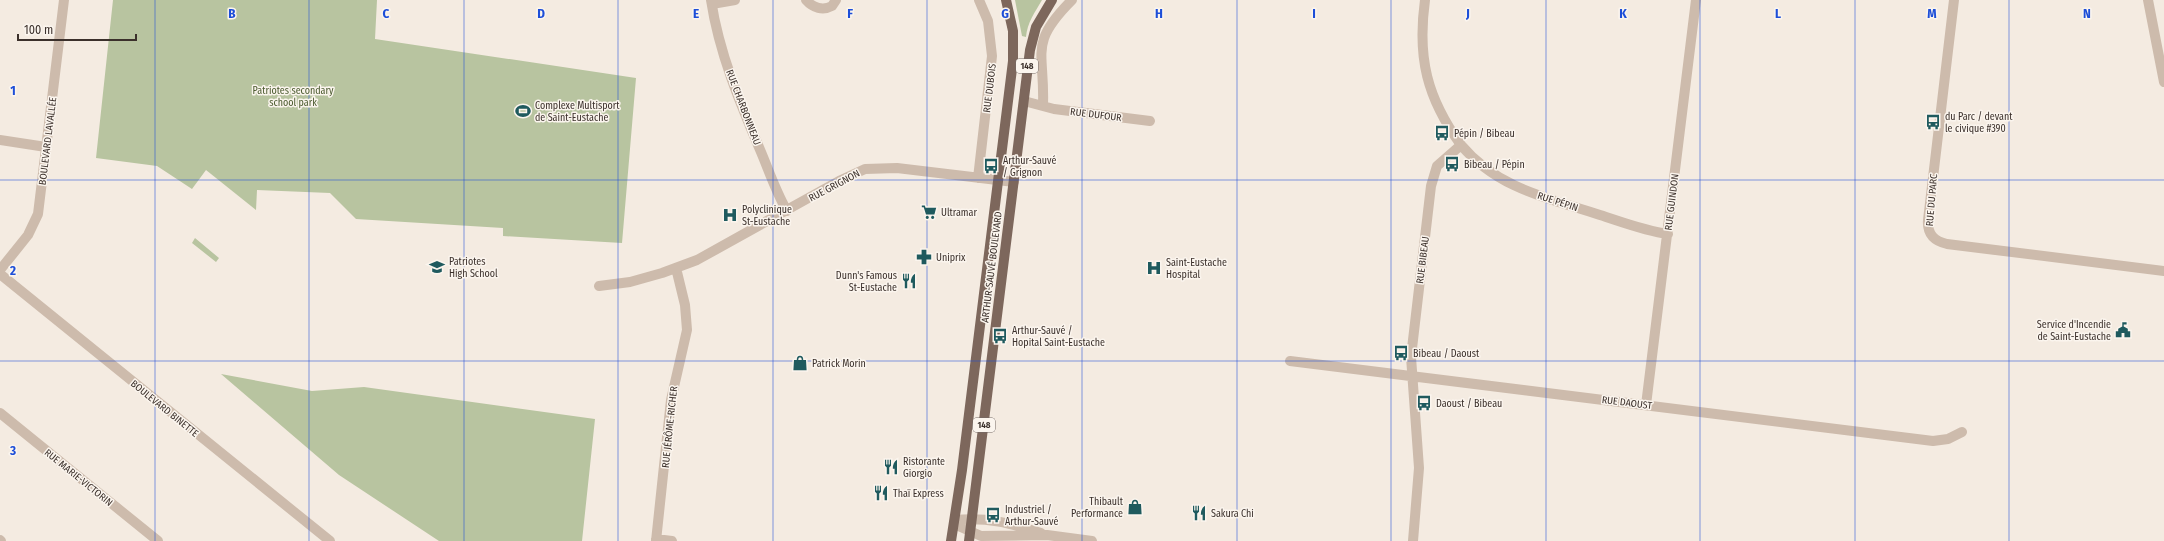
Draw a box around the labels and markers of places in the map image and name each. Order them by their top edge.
place label: Complexe Multisport de Saint-Eustache [535,100,620,124]
sports icon: Complexe Multisport de Saint-Eustache [514,102,532,120]
place label: du Parc / devant le civique #390 [1945,111,2013,135]
bus stop icon: du Parc / devant le civique #390 [1924,113,1942,131]
bus stop icon: Pépin / Bibeau [1433,124,1451,142]
place label: Pépin / Bibeau [1454,128,1515,140]
place label: Arthur-Sauvé / Grignon [1003,155,1056,179]
bus stop icon: Bibeau / Pépin [1443,155,1461,173]
bus stop icon: Arthur-Sauvé / Grignon [982,157,1000,175]
place label: Bibeau / Pépin [1464,159,1525,171]
supermarket icon: Ultramar [920,203,938,221]
place label: Polyclinique St-Eustache [742,204,792,228]
hospital icon: Polyclinique St-Eustache [721,206,739,224]
place label: Ultramar [941,207,977,219]
pharmacy icon: Uniprix [915,248,933,266]
place label: Uniprix [936,252,966,264]
place label: Patriotes High School [449,256,498,280]
place label: Saint-Eustache Hospital [1166,257,1227,281]
school or university icon: Patriotes High School [428,258,446,276]
hospital icon: Saint-Eustache Hospital [1145,259,1163,277]
place label: Dunn's Famous St-Eustache [836,270,897,294]
restaurant icon: Dunn's Famous St-Eustache [900,272,918,290]
place label: Service d'Incendie de Saint-Eustache [2037,319,2111,343]
public building icon: Service d'Incendie de Saint-Eustache [2114,321,2132,339]
place label: Arthur-Sauvé / Hopital Saint-Eustache [1012,325,1105,349]
bus stop icon: Arthur-Sauvé / Hopital Saint-Eustache [991,327,1009,345]
bus stop icon: Bibeau / Daoust [1392,344,1410,362]
place label: Bibeau / Daoust [1413,348,1480,360]
shop icon: Patrick Morin [791,354,809,372]
place label: Patrick Morin [812,358,866,370]
bus stop icon: Daoust / Bibeau [1415,394,1433,412]
place label: Daoust / Bibeau [1436,398,1502,410]
place label: Ristorante Giorgio [903,456,945,480]
restaurant icon: Ristorante Giorgio [882,458,900,476]
restaurant icon: Thaï Express [872,484,890,502]
place label: Thaï Express [893,488,944,500]
place label: Thibault Performance [1071,496,1124,520]
shop icon: Thibault Performance [1126,498,1144,516]
place label: Industriel / Arthur-Sauvé [1005,504,1058,528]
restaurant icon: Sakura Chi [1190,504,1208,522]
bus stop icon: Industriel / Arthur-Sauvé [984,506,1002,524]
place label: Sakura Chi [1211,508,1254,520]

